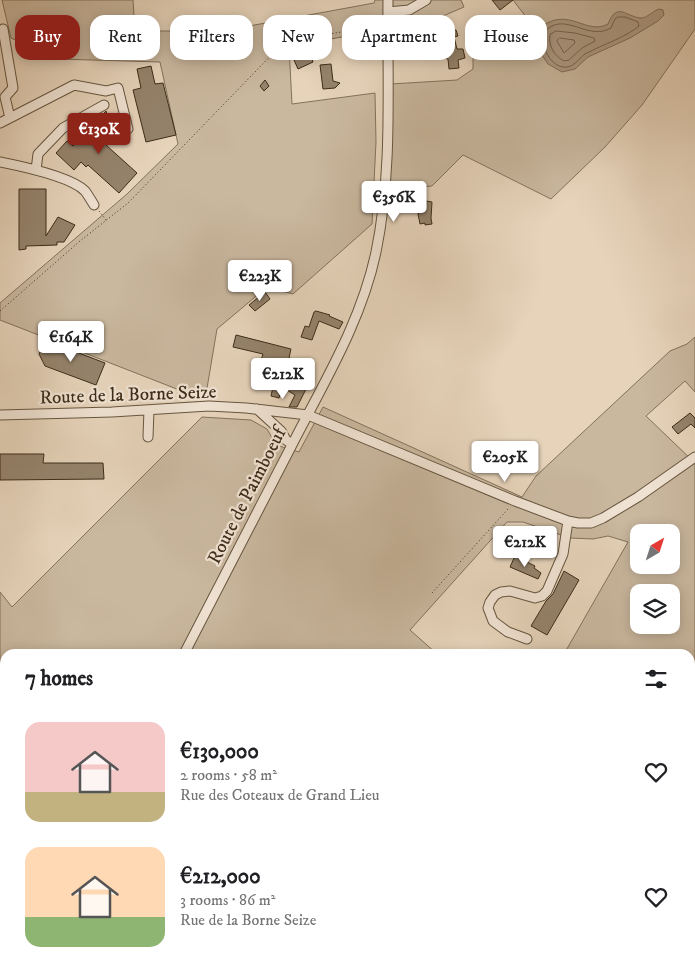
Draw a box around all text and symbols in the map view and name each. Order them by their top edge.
chip: Buy [15,15,80,60]
chip: Rent [90,15,160,60]
chip: Filters [170,15,253,60]
chip: New [263,15,332,60]
chip: Apartment [342,15,455,60]
chip: House [465,15,547,60]
pin: €130K [64,112,134,155]
text: €130K [78,119,120,139]
pin: €356K [359,180,429,223]
text: €356K [373,187,415,207]
pin: €223K [225,260,295,302]
text: €223K [239,266,281,286]
pin: €164K [36,320,106,363]
text: €164K [49,327,93,347]
pin: €212K [248,358,318,400]
text: €212K [262,364,304,384]
street label: Route de la Borne Seize [39,380,217,410]
street label: Route de Paimboeuf [203,421,293,568]
pin: €205K [470,440,540,483]
text: €205K [482,447,528,467]
north arrow [630,524,680,574]
map controls [630,524,680,634]
pin: €212K [490,526,560,568]
text: €212K [504,532,546,552]
button: layers [630,584,680,634]
icon: filters [642,665,670,693]
text: 7 homes [25,666,93,692]
text: €130,000 [180,739,259,765]
icon: home [65,742,125,802]
icon: heart [642,758,670,786]
text: 2 rooms · 58 m² [180,765,277,785]
text: Rue des Coteaux de Grand Lieu [180,785,380,805]
text: €212,000 [180,864,260,890]
icon: home [65,867,125,927]
icon: heart [642,883,670,911]
text: 3 rooms · 86 m² [180,890,275,910]
text: Rue de la Borne Seize [180,910,316,930]

